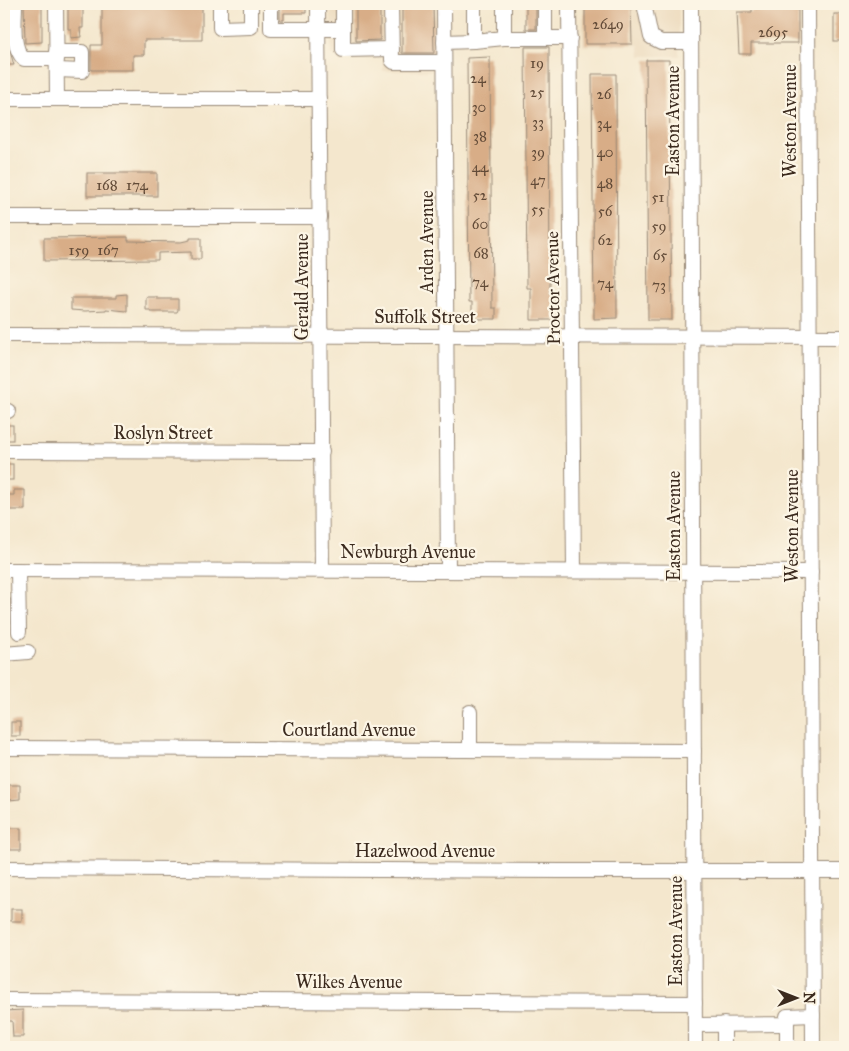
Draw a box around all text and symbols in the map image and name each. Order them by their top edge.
house number: 2649 [592,15,624,33]
house number: 2695 [758,23,788,41]
house number: 19 [530,54,544,72]
street label: Weston Avenue [779,64,801,178]
street label: Easton Avenue [662,66,684,176]
house number: 24 [470,69,487,87]
house number: 25 [530,83,544,101]
house number: 26 [596,85,613,103]
house number: 30 [472,98,486,116]
house number: 33 [532,113,544,131]
house number: 34 [597,114,612,132]
house number: 38 [473,127,487,145]
house number: 39 [531,143,545,161]
house number: 40 [596,143,614,161]
house number: 44 [472,158,489,176]
house number: 47 [530,171,546,189]
house number: 48 [597,174,613,192]
house number: 168 [96,176,118,194]
house number: 174 [126,176,149,194]
house number: 52 [473,186,488,204]
house number: 51 [652,188,665,206]
street label: Arden Avenue [416,191,438,294]
house number: 55 [531,200,545,218]
house number: 56 [598,202,614,220]
house number: 60 [472,215,488,233]
house number: 59 [651,217,667,235]
street label: Proctor Avenue [541,231,565,345]
house number: 62 [597,231,613,249]
street label: Gerald Avenue [291,234,313,340]
house number: 159 [69,241,89,259]
house number: 167 [97,241,119,259]
house number: 68 [473,244,489,262]
house number: 65 [653,246,667,264]
house number: 74 [472,273,489,291]
house number: 74 [597,274,614,292]
house number: 73 [652,276,666,294]
street label: Suffolk Street [374,306,476,328]
street label: Roslyn Street [113,422,213,444]
street label: Weston Avenue [781,469,803,583]
street label: Easton Avenue [663,471,685,581]
street label: Newburgh Avenue [340,541,476,564]
street label: Courtland Avenue [282,719,416,741]
street label: Hazelwood Avenue [355,840,495,862]
street label: Easton Avenue [665,876,687,986]
street label: Wilkes Avenue [295,971,403,993]
north arrow [772,974,822,1024]
text: N [800,992,817,1004]

